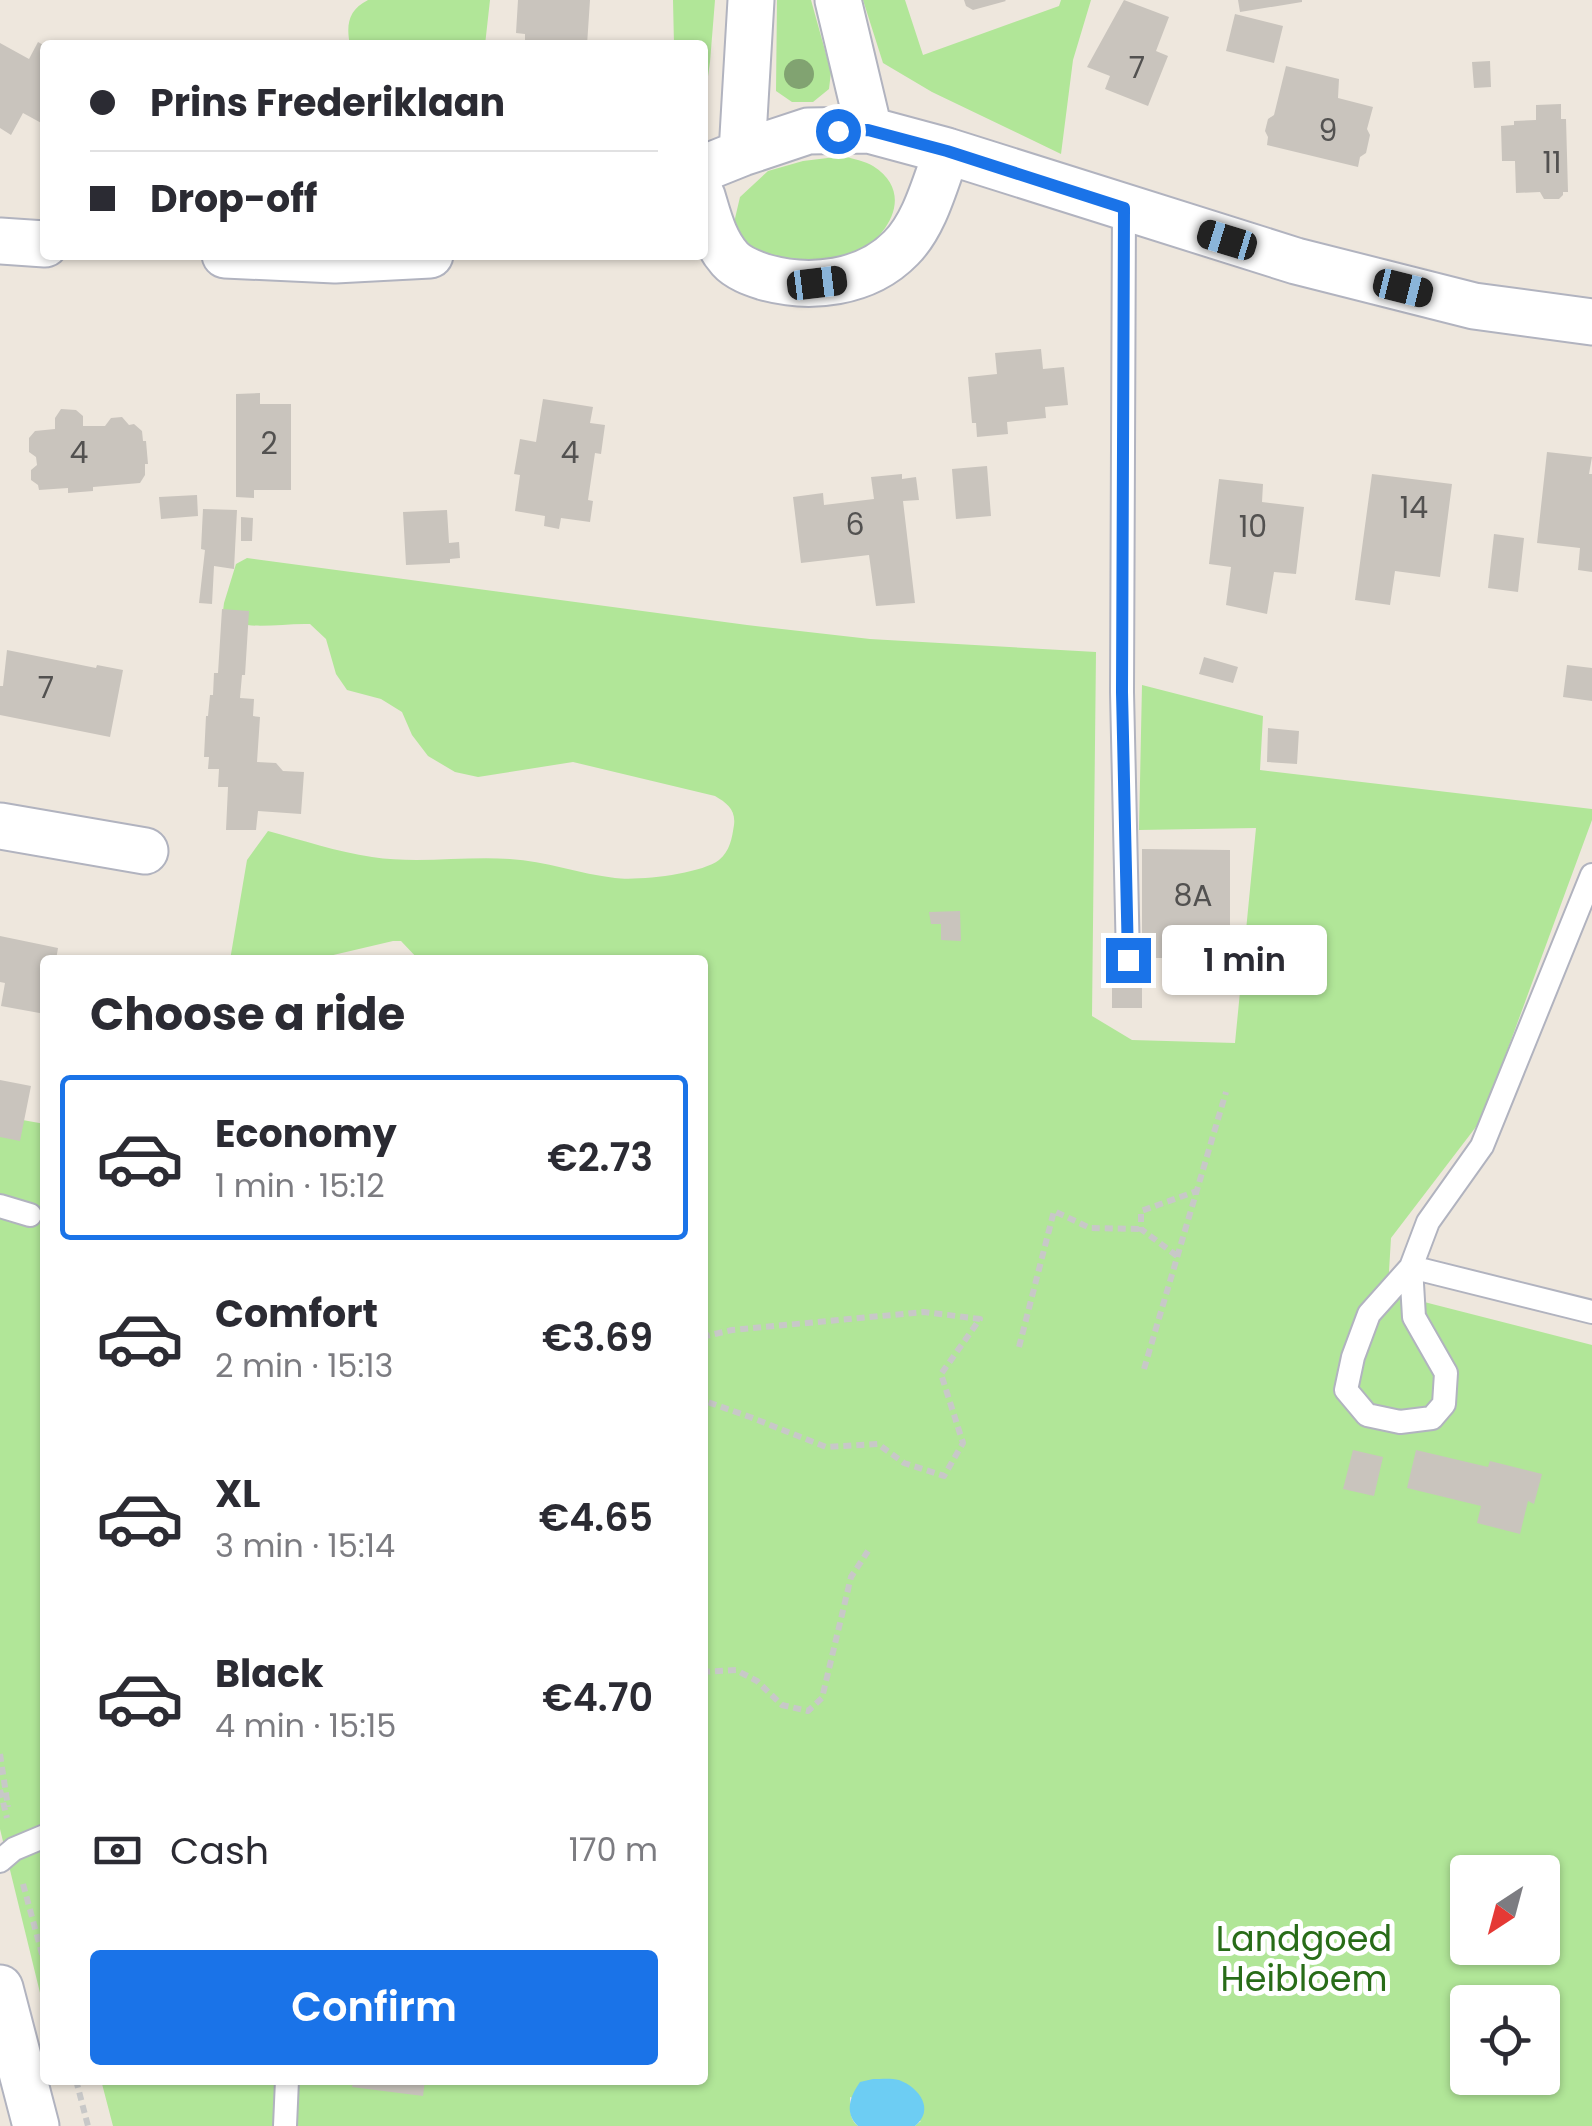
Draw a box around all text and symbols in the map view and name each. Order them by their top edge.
house number: 7 [1129,46,1145,89]
text: Prins Frederiklaan [150,76,505,129]
route start [816,109,861,154]
house number: 9 [1319,109,1337,152]
house number: 11 [1542,141,1562,184]
text: Drop-off [150,172,318,225]
car [1194,217,1260,263]
car [785,264,849,302]
car [1370,266,1436,310]
house number: 2 [260,422,278,465]
house number: 4 [70,431,88,474]
house number: 4 [561,431,579,474]
house number: 14 [1400,486,1428,529]
house number: 6 [845,503,865,546]
house number: 10 [1239,505,1267,548]
house number: 7 [38,666,54,709]
house number: 8A [1173,874,1213,917]
callout: 1 min [1163,925,1328,995]
text: 1 min [1203,937,1286,982]
route end [1106,938,1151,983]
text: Choose a ride [90,983,405,1046]
text: Economy [215,1107,397,1160]
icon: car [95,1113,185,1203]
text: €2.73 [547,1131,653,1184]
text: 1 min · 15:12 [215,1163,385,1208]
text: Comfort [215,1287,378,1340]
icon: car [95,1293,185,1383]
text: €3.69 [542,1311,653,1364]
text: 2 min · 15:13 [215,1343,393,1388]
text: XL [215,1467,260,1520]
icon: car [95,1473,185,1563]
text: €4.65 [539,1491,653,1544]
text: 3 min · 15:14 [215,1523,395,1568]
text: Black [215,1647,324,1700]
icon: car [95,1653,185,1743]
text: €4.70 [542,1671,653,1724]
text: 4 min · 15:15 [215,1703,396,1748]
icon: cash [90,1823,145,1878]
text: Cash [170,1824,269,1877]
text: 170 m [569,1827,658,1872]
north arrow [1450,1855,1560,1965]
map controls [1450,1855,1560,2095]
park label: Landgoed Heibloem [1216,1914,1392,2003]
button: Confirm [90,1950,658,2065]
button: locate [1450,1985,1560,2095]

